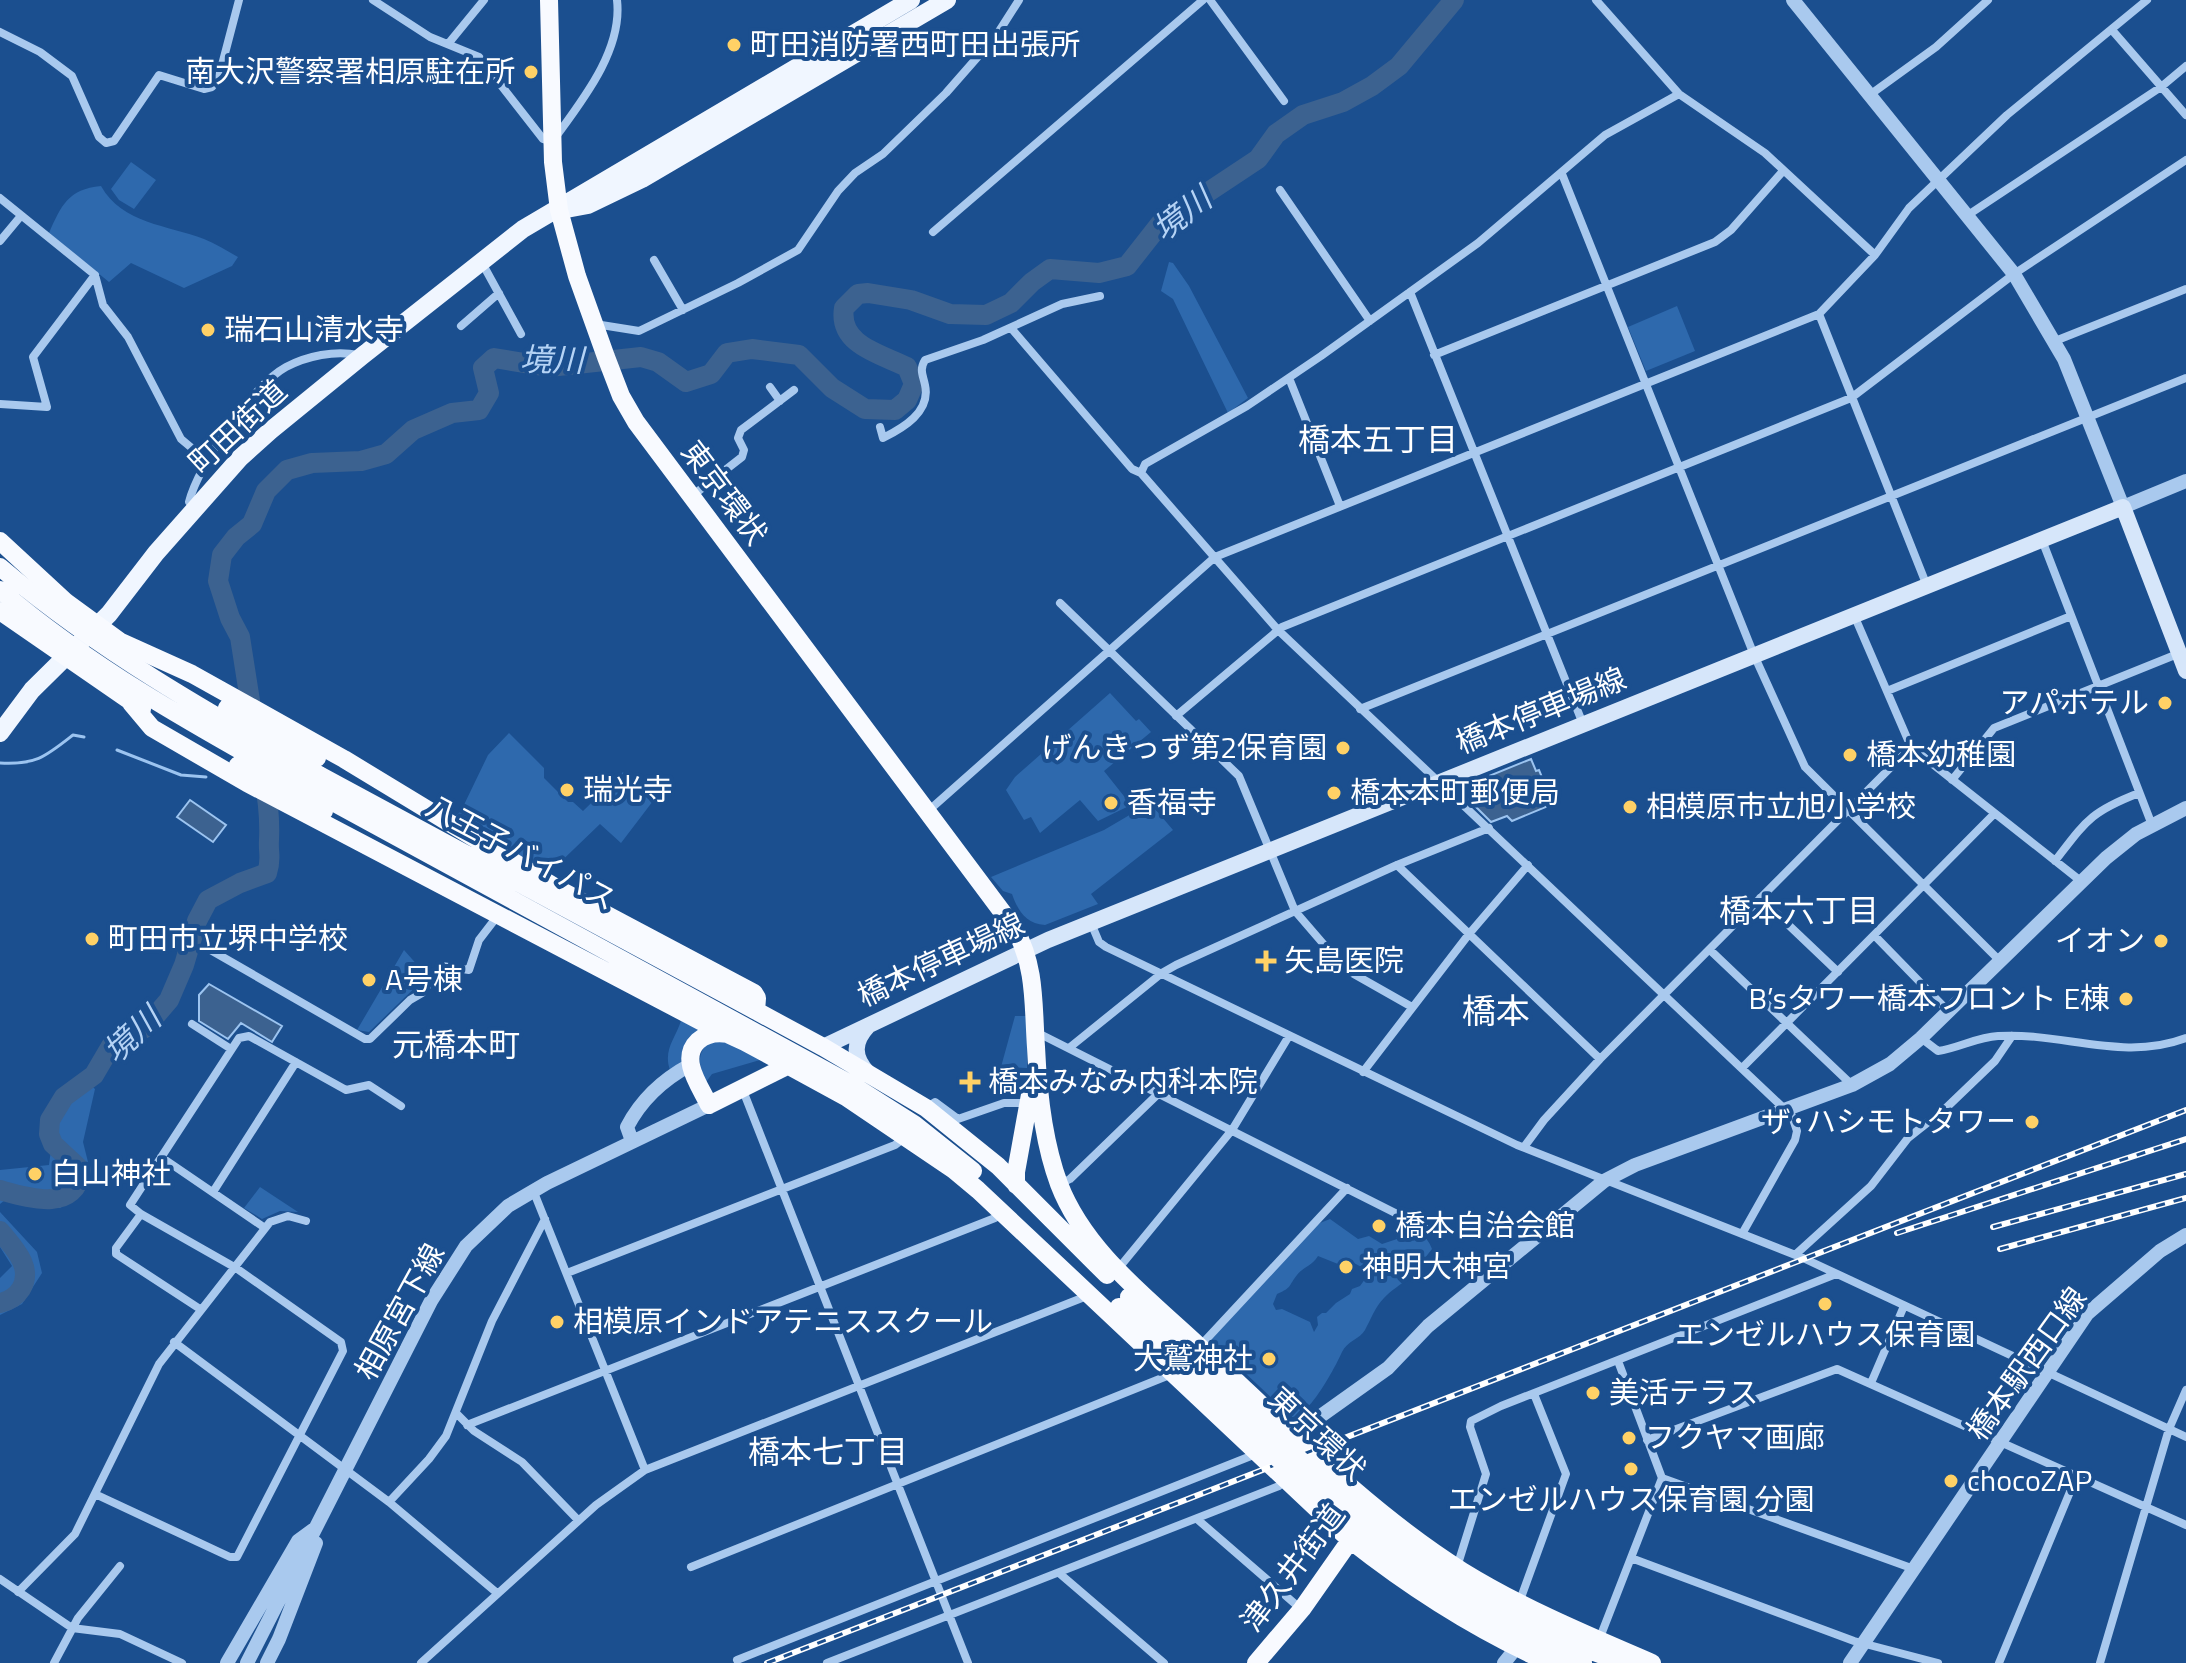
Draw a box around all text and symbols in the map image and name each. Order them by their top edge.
place label: 町田消防署西町田出張所 [750,21,1080,67]
marker: 町田消防署西町田出張所 [725,36,743,54]
place label: 南大沢警察署相原駐在所 [185,48,515,94]
marker: 南大沢警察署相原駐在所 [522,63,540,81]
water label: 境川 [1141,173,1224,252]
place label: 瑞石山清水寺 [224,306,404,352]
marker: 瑞石山清水寺 [199,321,217,339]
water label: 境川 [520,334,587,384]
street label: 町田街道 [178,369,297,484]
district label: 橋本五丁目 [1298,415,1458,463]
street label: 東京環状 [670,431,779,554]
street label: 橋本停車場線 [1449,655,1633,765]
place label: アパホテル [2000,679,2149,725]
marker: アパホテル [2156,694,2174,712]
place label: げんきっず第2保育園 [1041,724,1327,770]
place label: 橋本幼稚園 [1866,731,2016,777]
marker: げんきっず第2保育園 [1334,739,1352,757]
marker: 橋本幼稚園 [1841,746,1859,764]
place label: 瑞光寺 [583,766,673,812]
place label: 橋本本町郵便局 [1350,769,1560,815]
place label: 香福寺 [1127,779,1217,825]
marker: 瑞光寺 [558,781,576,799]
street label: 八王子バイパス [418,783,625,922]
place label: 相模原市立旭小学校 [1646,783,1916,829]
marker: 橋本本町郵便局 [1325,784,1343,802]
marker: 香福寺 [1102,794,1120,812]
marker: 相模原市立旭小学校 [1621,798,1639,816]
district label: 橋本六丁目 [1719,886,1879,934]
street label: 橋本停車場線 [849,900,1032,1018]
place label: 町田市立堺中学校 [108,915,348,961]
place label: イオン [2055,917,2145,963]
marker: 町田市立堺中学校 [83,930,101,948]
marker: イオン [2152,932,2170,950]
place label: 矢島医院 [1284,937,1404,983]
marker: 矢島医院 [1255,950,1277,972]
place label: A号棟 [385,956,463,1002]
marker: A号棟 [360,971,378,989]
place label: B’sタワー橋本フロント E棟 [1748,975,2110,1021]
district label: 橋本 [1462,984,1530,1036]
marker: B’sタワー橋本フロント E棟 [2117,990,2135,1008]
water label: 境川 [92,993,173,1074]
district label: 元橋本町 [392,1020,520,1068]
place label: 橋本みなみ内科本院 [988,1058,1258,1104]
marker: 橋本みなみ内科本院 [959,1071,981,1093]
place label: ザ･ハシモトタワー [1761,1098,2016,1144]
marker: ザ･ハシモトタワー [2023,1113,2041,1131]
place label: 白山神社 [51,1150,171,1196]
marker: 白山神社 [26,1165,44,1183]
place label: 橋本自治会館 [1395,1202,1575,1248]
marker: 橋本自治会館 [1370,1217,1388,1235]
street label: 相原宮下線 [343,1235,456,1388]
place label: 神明大神宮 [1362,1243,1512,1289]
marker: 神明大神宮 [1337,1258,1355,1276]
street label: 橋本駅西口線 [1955,1277,2098,1450]
marker: エンゼルハウス保育園 [1816,1295,1834,1313]
place label: 相模原インドアテニススクール [573,1298,993,1344]
place label: エンゼルハウス保育園 [1675,1311,1975,1357]
marker: 相模原インドアテニススクール [548,1313,566,1331]
place label: 大鷲神社 [1133,1335,1253,1381]
marker: 大鷲神社 [1260,1350,1278,1368]
place label: 美活テラス [1609,1369,1758,1415]
street label: 東京環状 [1258,1376,1377,1491]
marker: 美活テラス [1584,1384,1602,1402]
place label: フクヤマ画廊 [1645,1414,1825,1460]
district label: 橋本七丁目 [748,1427,908,1475]
marker: フクヤマ画廊 [1620,1429,1638,1447]
place label: chocoZAP [1967,1457,2092,1503]
marker: エンゼルハウス保育園 分園 [1622,1460,1640,1478]
marker: chocoZAP [1942,1472,1960,1490]
place label: エンゼルハウス保育園 分園 [1448,1476,1814,1522]
street label: 津久井街道 [1229,1494,1356,1641]

